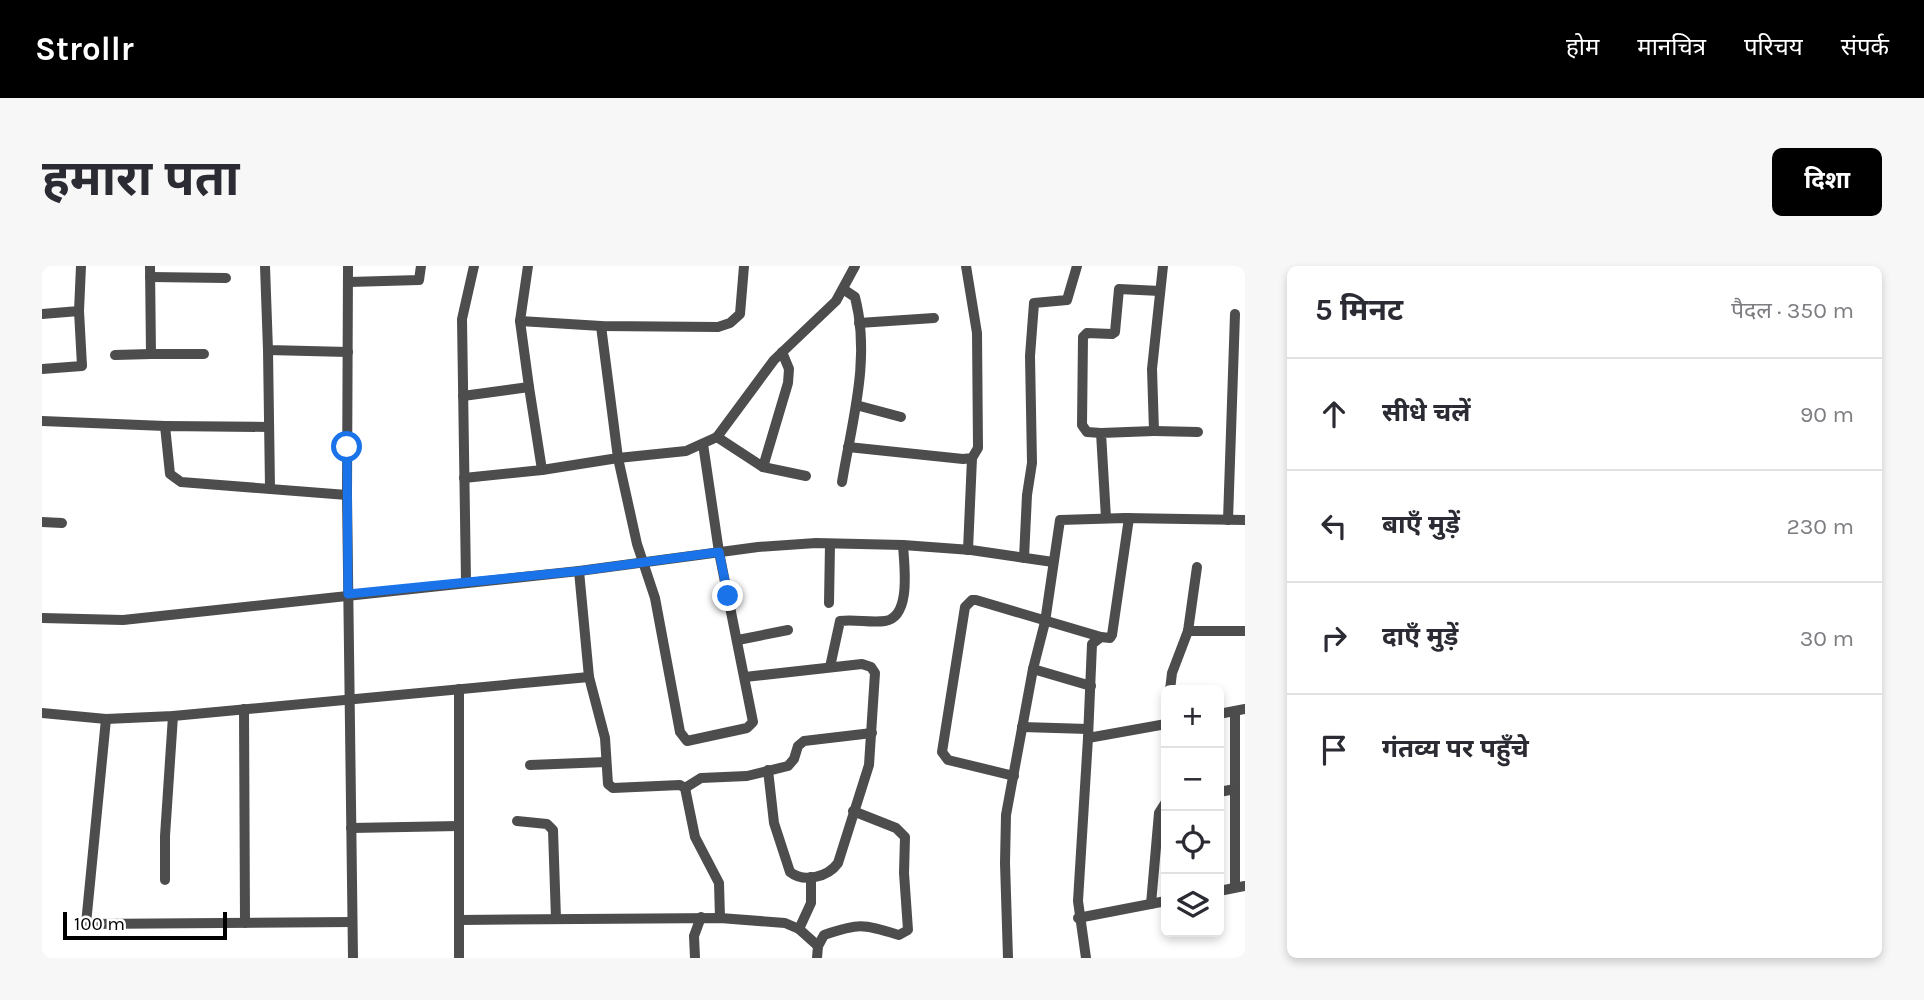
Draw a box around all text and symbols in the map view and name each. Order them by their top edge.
text: Strollr [35,30,134,68]
text: होम [1566,33,1599,61]
text: मानचित्र [1637,33,1706,61]
text: परिचय [1744,33,1803,61]
text: संपर्क [1841,33,1889,61]
button: दिशा [1772,148,1882,216]
text: हमारा पता [42,150,239,207]
text: 5 मिनट [1315,292,1403,328]
text: पैदल · 350 m [1731,297,1854,324]
icon: ahead [1315,395,1353,433]
text: सीधे चलें [1382,397,1471,428]
text: 90 m [1800,401,1854,428]
route start [331,431,362,462]
icon: left [1315,507,1353,545]
text: बाएँ मुड़ें [1382,509,1460,540]
text: 230 m [1786,513,1854,540]
route end [712,580,743,611]
icon: right [1315,619,1353,657]
text: दाएँ मुड़ें [1382,621,1458,652]
text: 30 m [1800,625,1854,652]
map controls [1161,685,1224,937]
button: + [1161,685,1224,748]
icon: arrive [1315,731,1353,769]
text: गंतव्य पर पहुँचे [1382,733,1529,764]
button: − [1161,748,1224,811]
button: locate [1161,811,1224,874]
button: layers [1161,874,1224,937]
scale bar [63,909,228,941]
text: 100 m [74,913,125,935]

